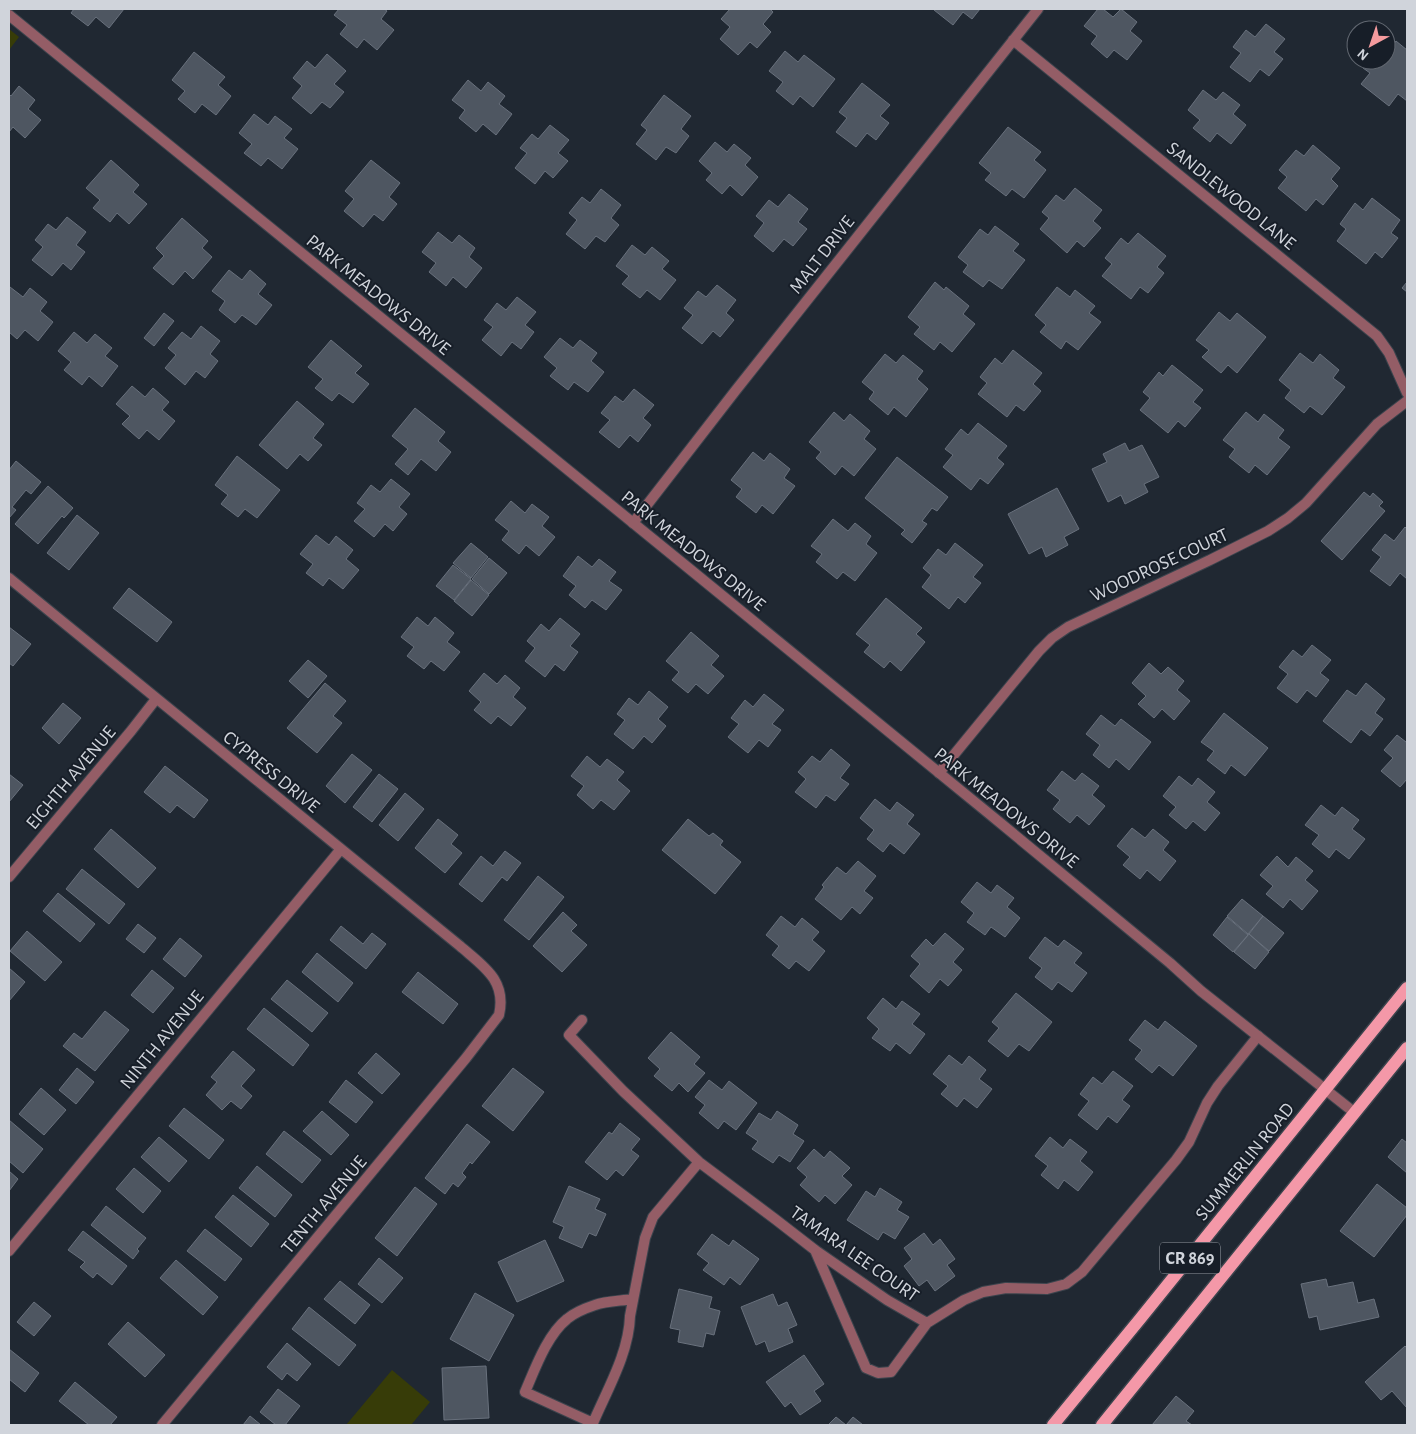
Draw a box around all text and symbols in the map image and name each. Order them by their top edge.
north arrow [1346,20,1396,70]
text: N [1355,46,1372,63]
street label: SANDLEWOOD LANE [1163,139,1299,254]
street label: MALT DRIVE [786,212,858,297]
street label: PARK MEADOWS DRIVE [302,231,454,359]
street label: PARK MEADOWS DRIVE [617,487,769,615]
street label: WOODROSE COURT [1088,525,1232,606]
street label: EIGHTH AVENUE [23,723,120,833]
street label: CYPRESS DRIVE [219,728,323,817]
street label: PARK MEADOWS DRIVE [930,744,1082,872]
street label: NINTH AVENUE [117,987,208,1093]
street label: SUMMERLIN ROAD [1192,1100,1298,1224]
street label: TENTH AVENUE [278,1152,370,1257]
street label: TAMARA LEE COURT [786,1203,922,1306]
road number: CR 869 [1160,1242,1220,1274]

